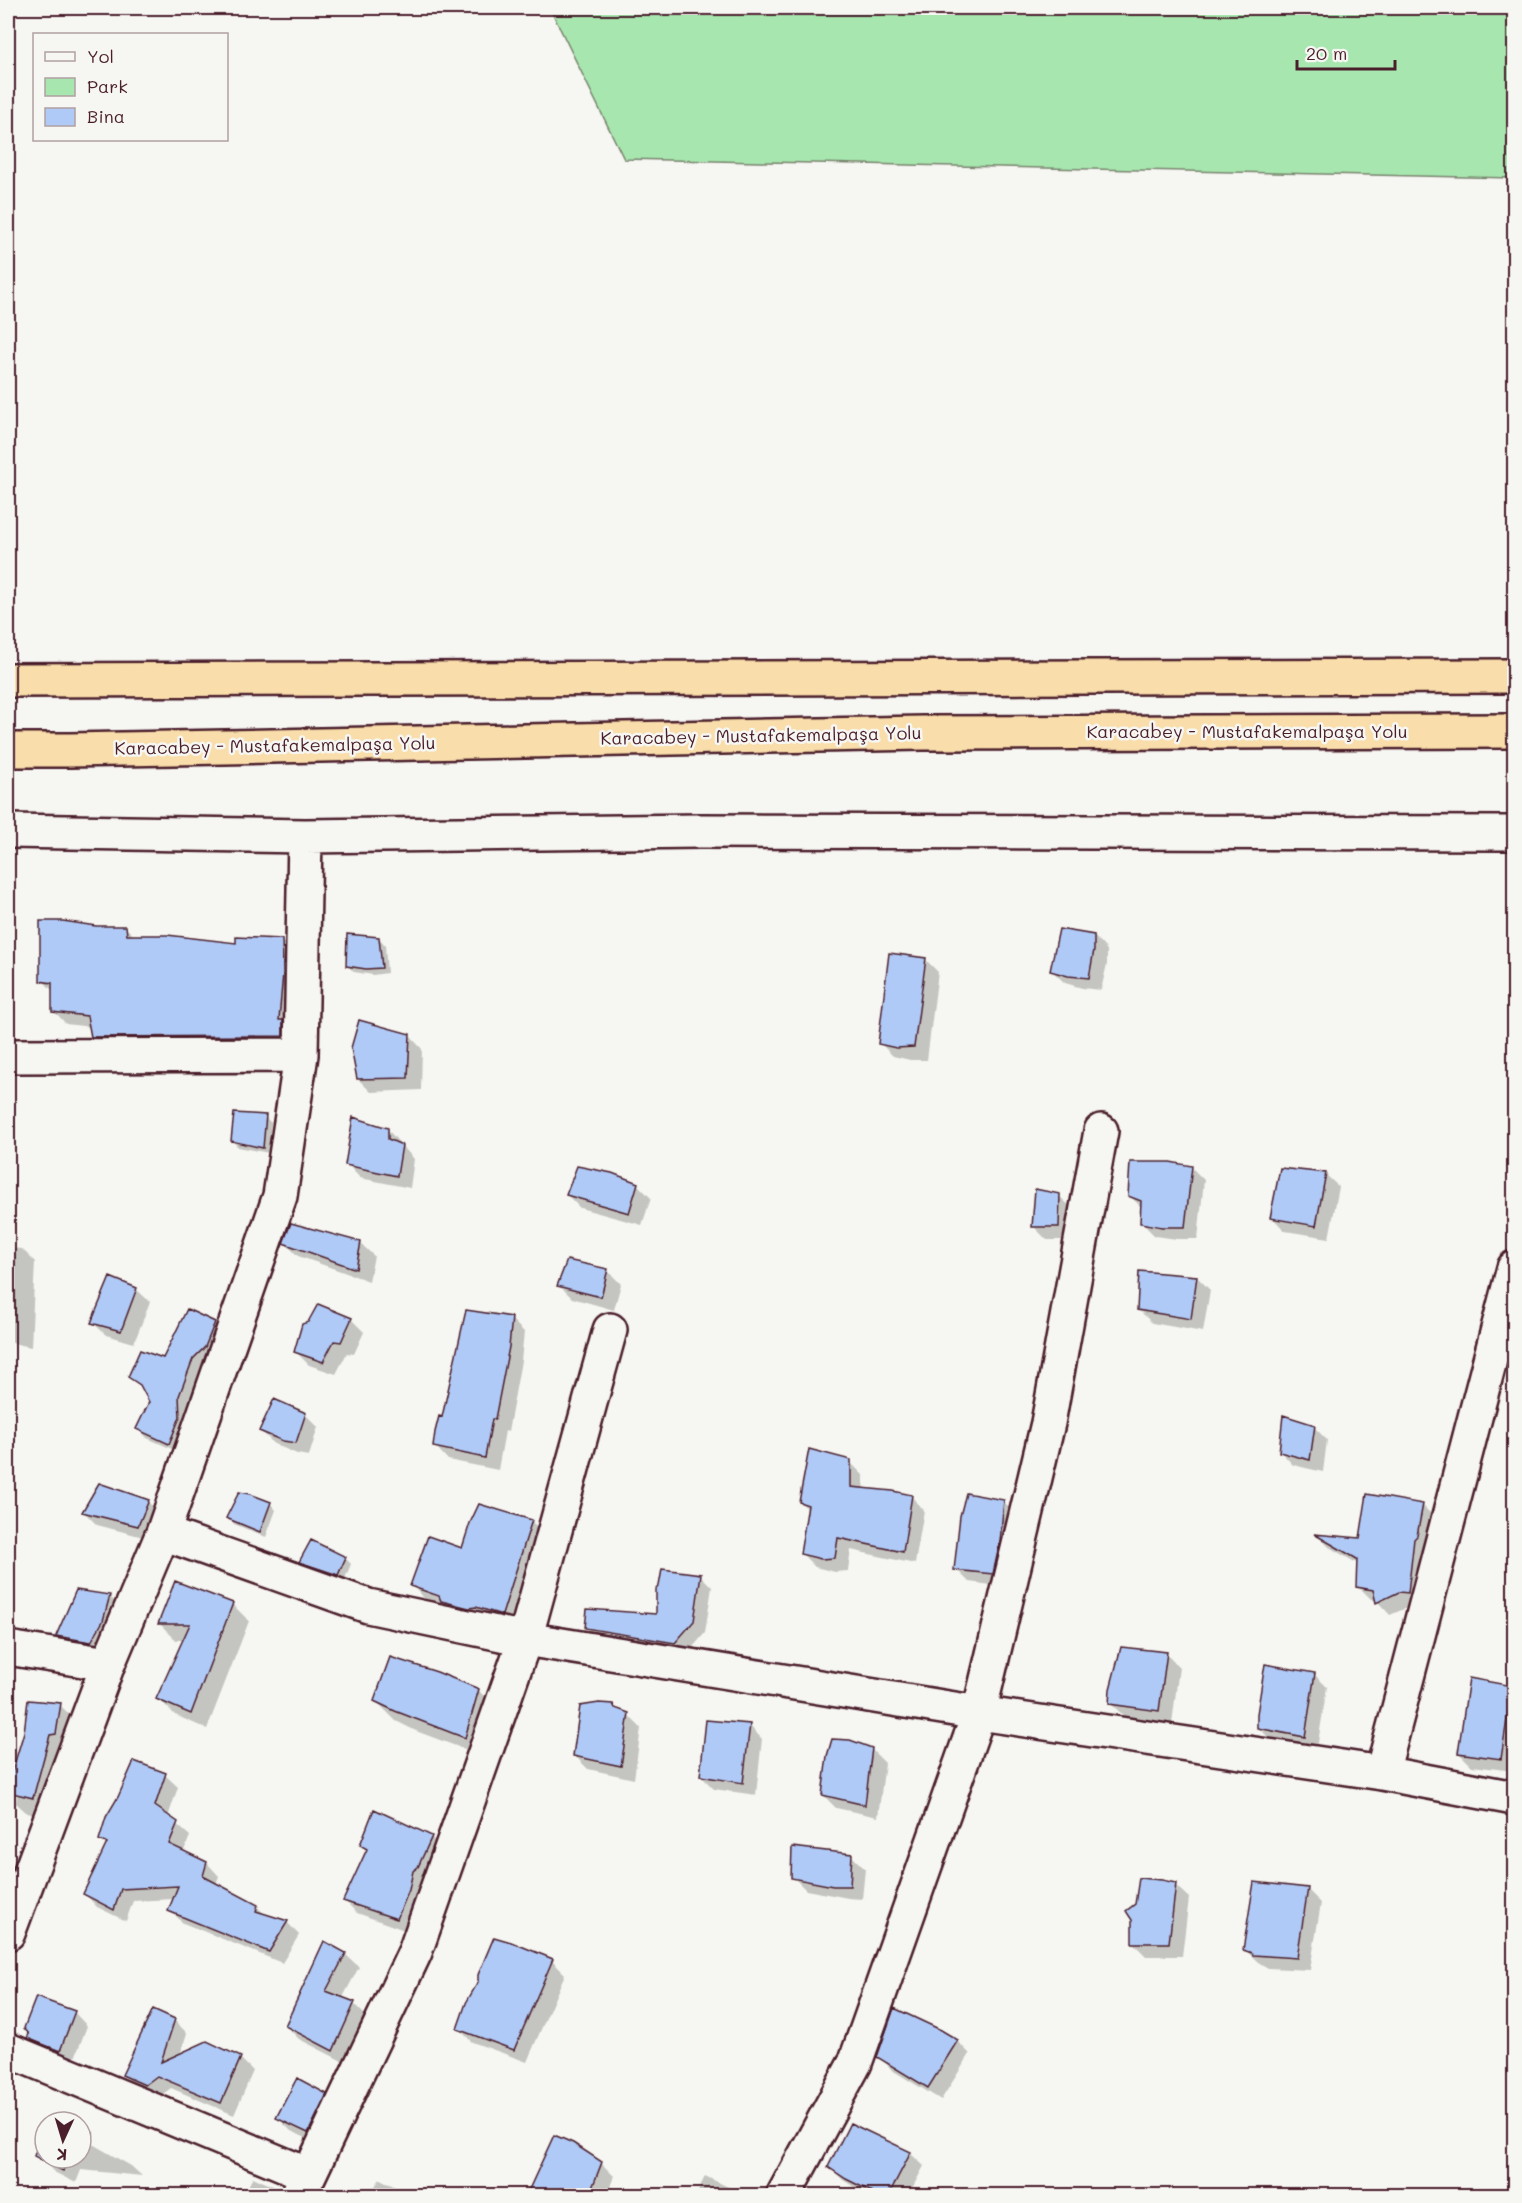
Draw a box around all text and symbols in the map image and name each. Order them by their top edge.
legend [33,33,228,141]
scale bar [1297,33,1394,71]
text: 20 m [1306,41,1347,65]
text: Yol [87,44,114,68]
text: Park [87,74,128,98]
text: Bina [87,104,125,128]
street label: Karacabey - Mustafakemalpaşa Yolu [1086,719,1408,743]
street label: Karacabey - Mustafakemalpaşa Yolu [600,720,922,750]
street label: Karacabey - Mustafakemalpaşa Yolu [114,730,436,760]
north arrow [33,2110,93,2170]
text: K [56,2145,68,2166]

